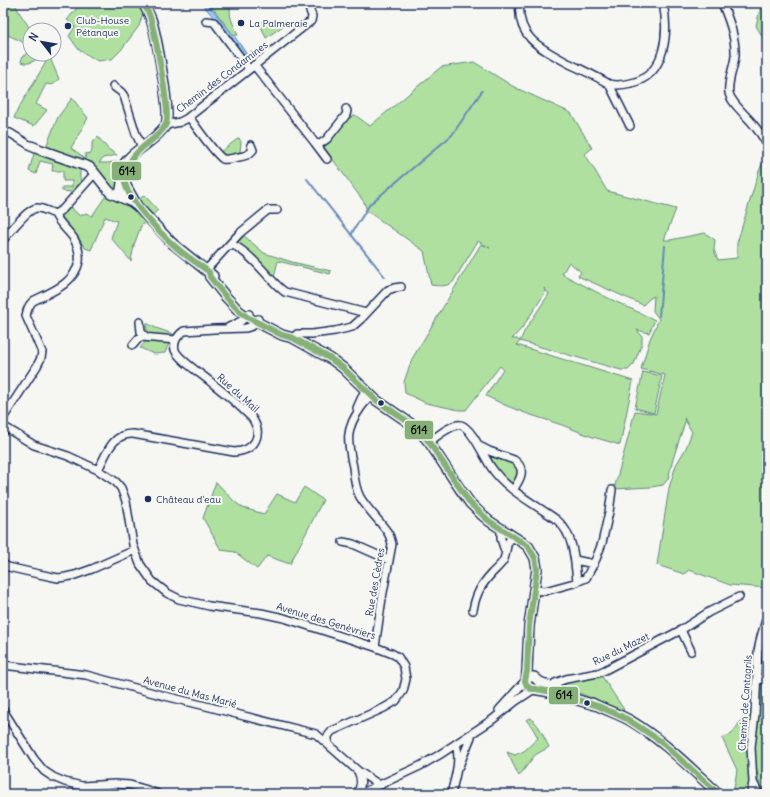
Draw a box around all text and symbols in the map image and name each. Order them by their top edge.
place label: Club-House Pétanque [76,14,129,39]
place label: La Palmeraie [249,17,308,30]
marker: La Palmeraie [236,18,246,28]
marker: Club-House Pétanque [63,21,73,31]
north arrow [22,22,62,62]
text: N [25,30,41,44]
street label: Chemin des Condamines [174,38,271,116]
line badge: 614 [111,161,142,181]
text: 614 [118,164,136,178]
unlabelled marker [126,192,136,202]
street label: Rue du Mail [214,371,262,415]
unlabelled marker [376,398,386,408]
line badge: 614 [404,420,434,440]
text: 614 [410,423,428,437]
place label: Château d'eau [156,493,221,506]
marker: Château d'eau [143,494,153,504]
street label: Rue des Cèdres [363,546,387,617]
street label: Avenue des Genèvriers [275,600,378,642]
street label: Rue du Mazet [591,629,652,668]
street label: Chemin de Cantagrils [735,654,755,751]
street label: Avenue du Mas Marié [142,673,238,711]
line badge: 614 [548,686,579,705]
text: 614 [555,688,573,702]
unlabelled marker [582,698,592,708]

